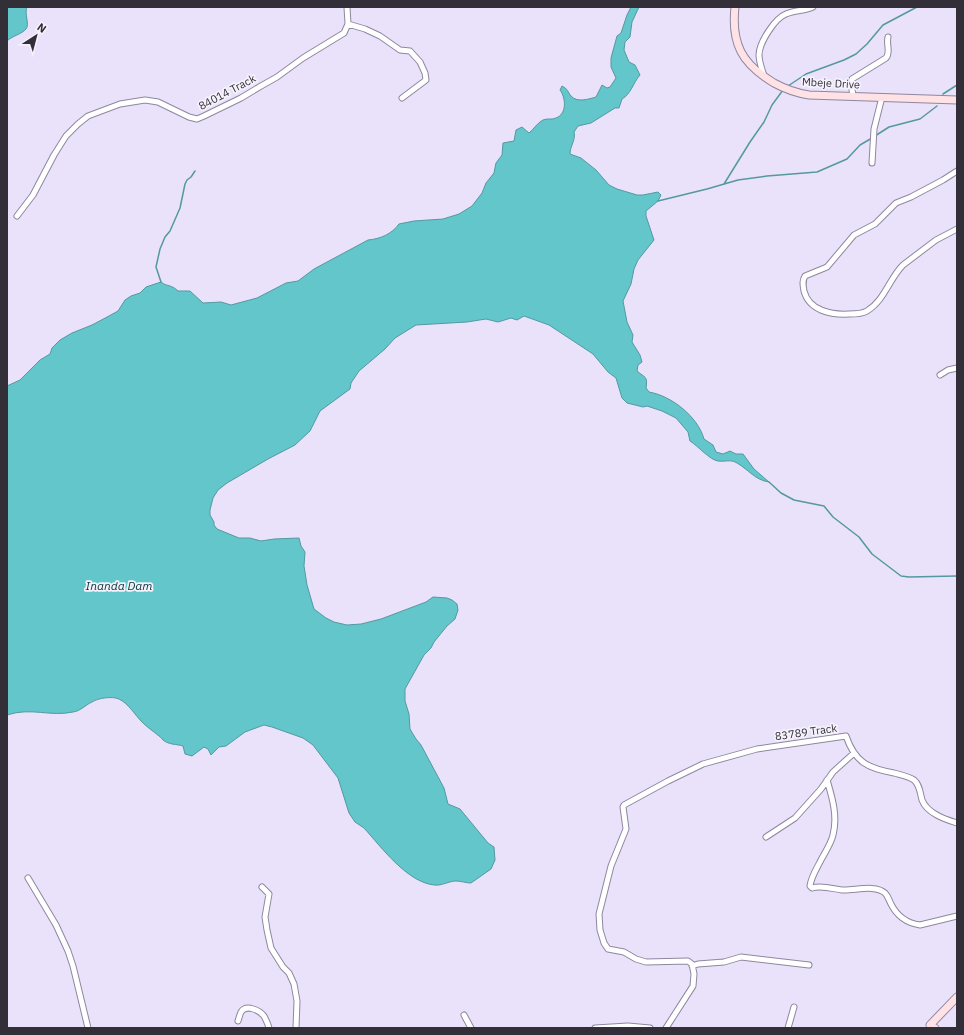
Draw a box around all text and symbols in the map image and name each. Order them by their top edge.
north arrow [16,16,56,56]
text: N [35,20,49,36]
street label: 84014 Track [196,71,258,113]
street label: Mbeje Drive [802,74,860,92]
water label: Inanda Dam [85,578,153,593]
street label: 83789 Track [774,721,838,743]

